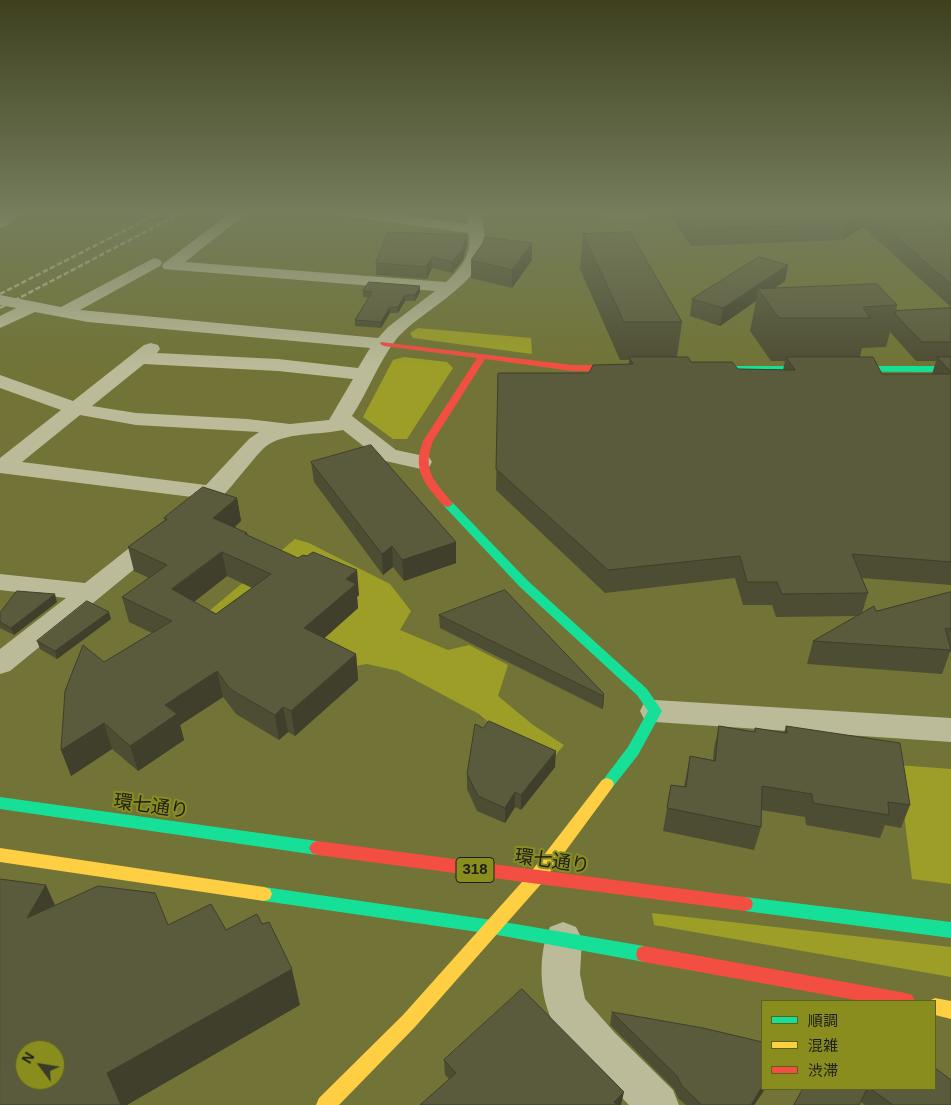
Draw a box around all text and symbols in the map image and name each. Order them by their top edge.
street label: 環七通り [112,790,190,824]
street label: 環七通り [513,845,591,879]
road number: 318 [456,858,494,882]
legend [761,1000,936,1090]
text: 順調 [808,1012,838,1029]
text: 混雑 [808,1037,838,1054]
north arrow [15,1040,65,1090]
text: N [19,1049,37,1066]
text: 渋滞 [808,1062,838,1079]

